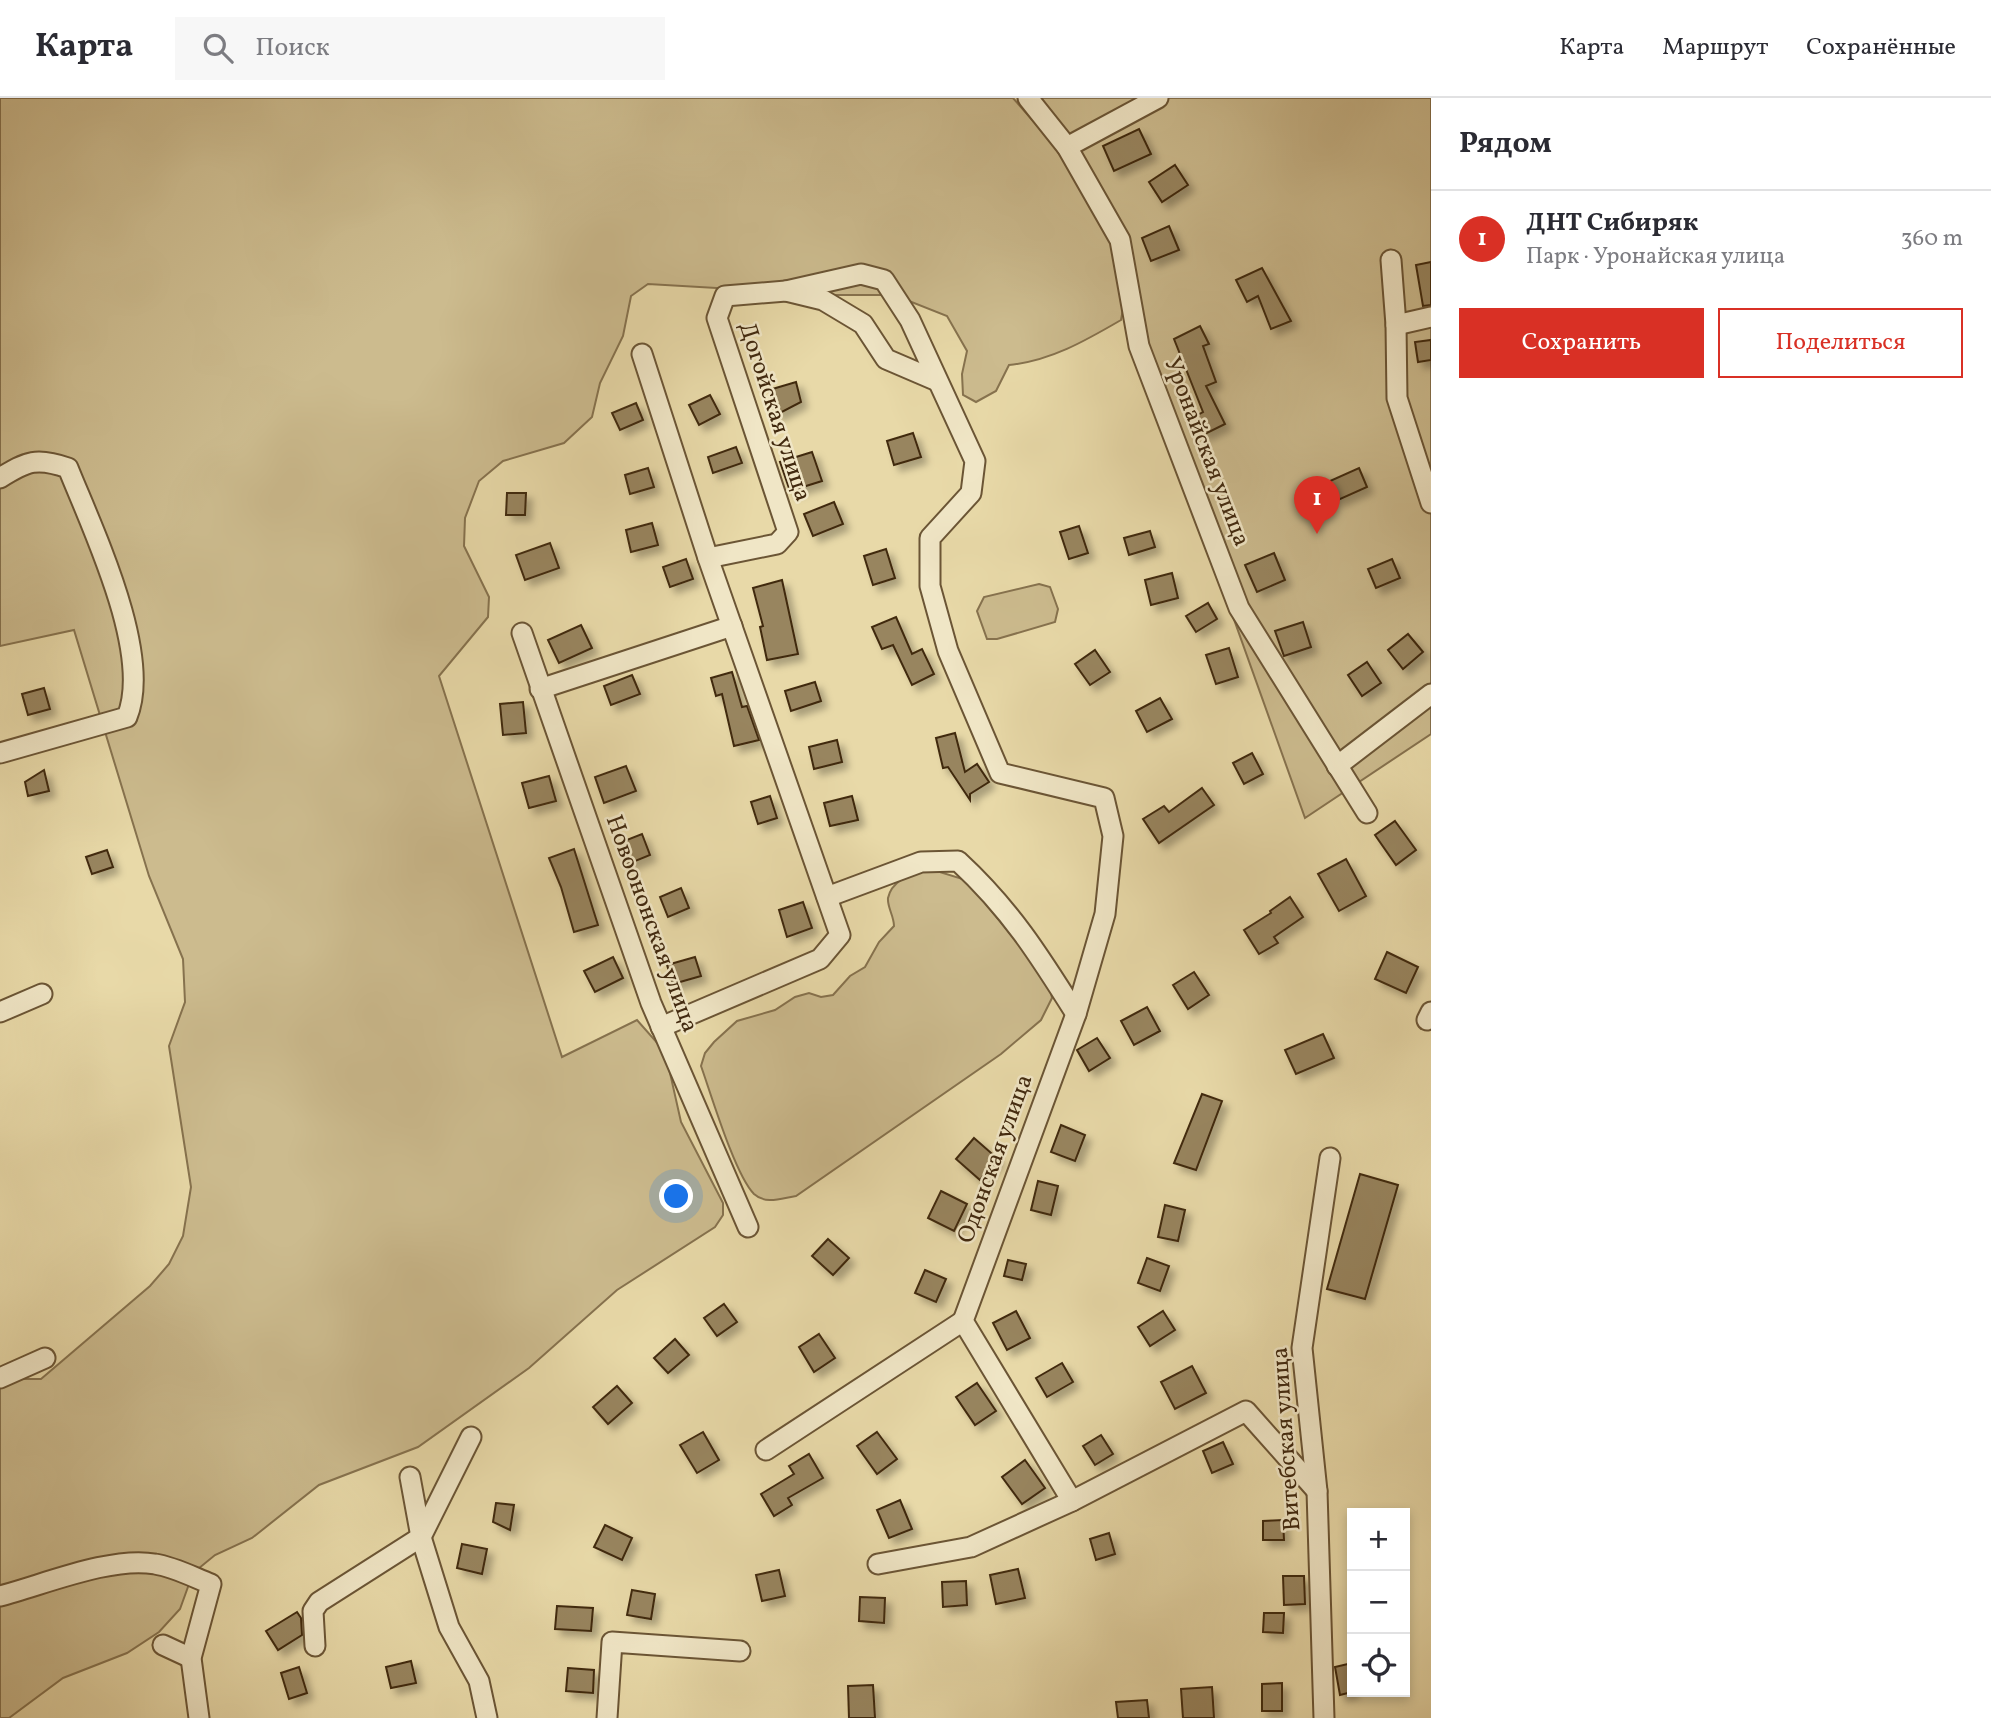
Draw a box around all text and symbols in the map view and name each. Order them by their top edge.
search box [175,17,665,80]
text: Карта [35,25,133,71]
icon: search [199,29,237,67]
text: Поиск [255,30,330,66]
text: Карта [1559,31,1624,65]
text: Маршрут [1662,31,1768,65]
text: Сохранённые [1806,31,1956,65]
text: Рядом [1459,123,1552,165]
text: ДНТ Сибиряк [1526,205,1698,241]
text: 1 [1477,223,1487,255]
text: 360 m [1901,223,1963,255]
text: Парк · Уронайская улица [1526,241,1785,273]
button: Сохранить [1459,308,1704,378]
button: Поделиться [1718,308,1963,378]
street label: Догойская улица [729,318,819,506]
street label: Уронайская улица [1154,352,1258,552]
pin: 1 [1294,476,1340,534]
street label: Новоононская улица [596,810,706,1038]
street label: Одонская улица [950,1070,1042,1248]
your location [659,1179,693,1213]
street label: Витебская улица [1264,1346,1310,1532]
map controls [1347,1508,1410,1697]
button: + [1347,1508,1410,1571]
button: − [1347,1571,1410,1634]
button: locate [1347,1634,1410,1697]

